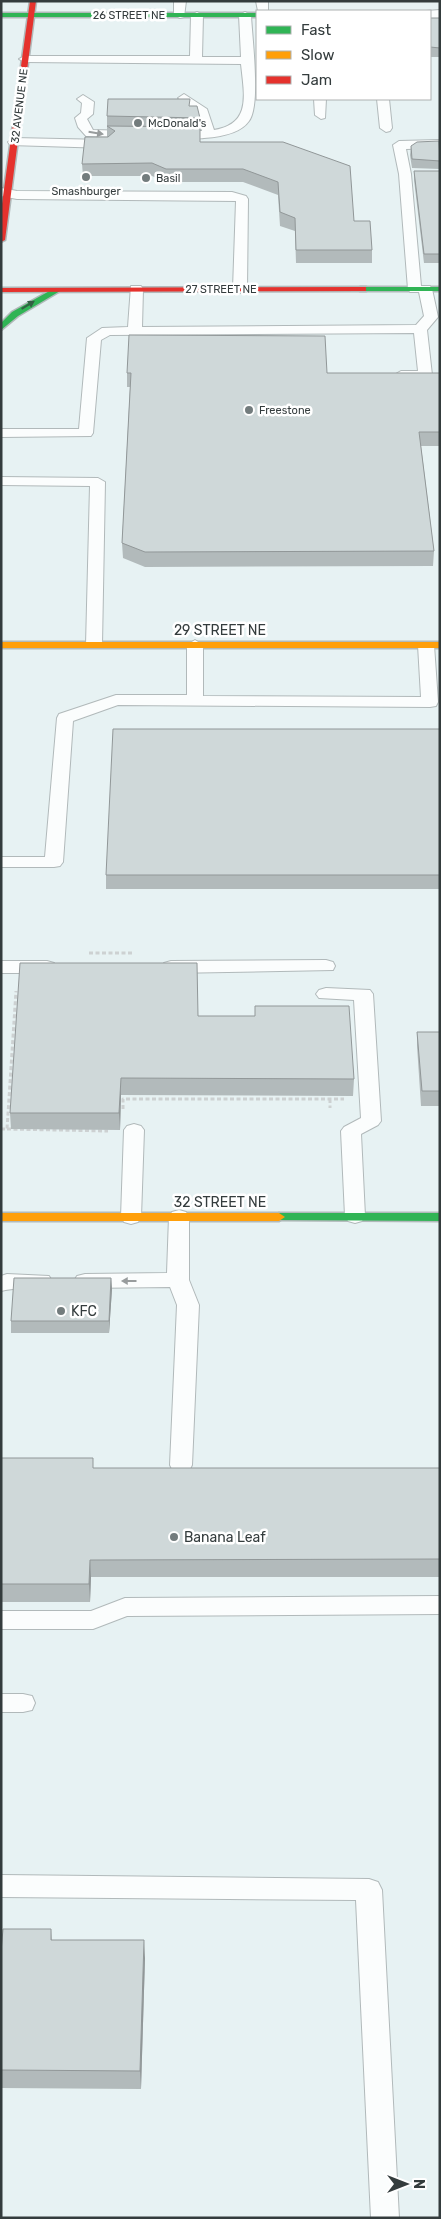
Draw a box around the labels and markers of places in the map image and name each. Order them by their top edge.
marker: McDonald's [132,117,144,129]
place label: McDonald's [148,117,207,130]
marker: Smashburger [80,171,92,183]
marker: Basil [140,172,152,184]
place label: Basil [156,172,180,185]
place label: Smashburger [51,185,121,198]
marker: Freestone [243,404,255,416]
place label: Freestone [259,404,311,417]
place label: KFC [71,1303,97,1320]
marker: KFC [55,1305,67,1317]
place label: Banana Leaf [184,1529,266,1546]
marker: Banana Leaf [168,1531,180,1543]

